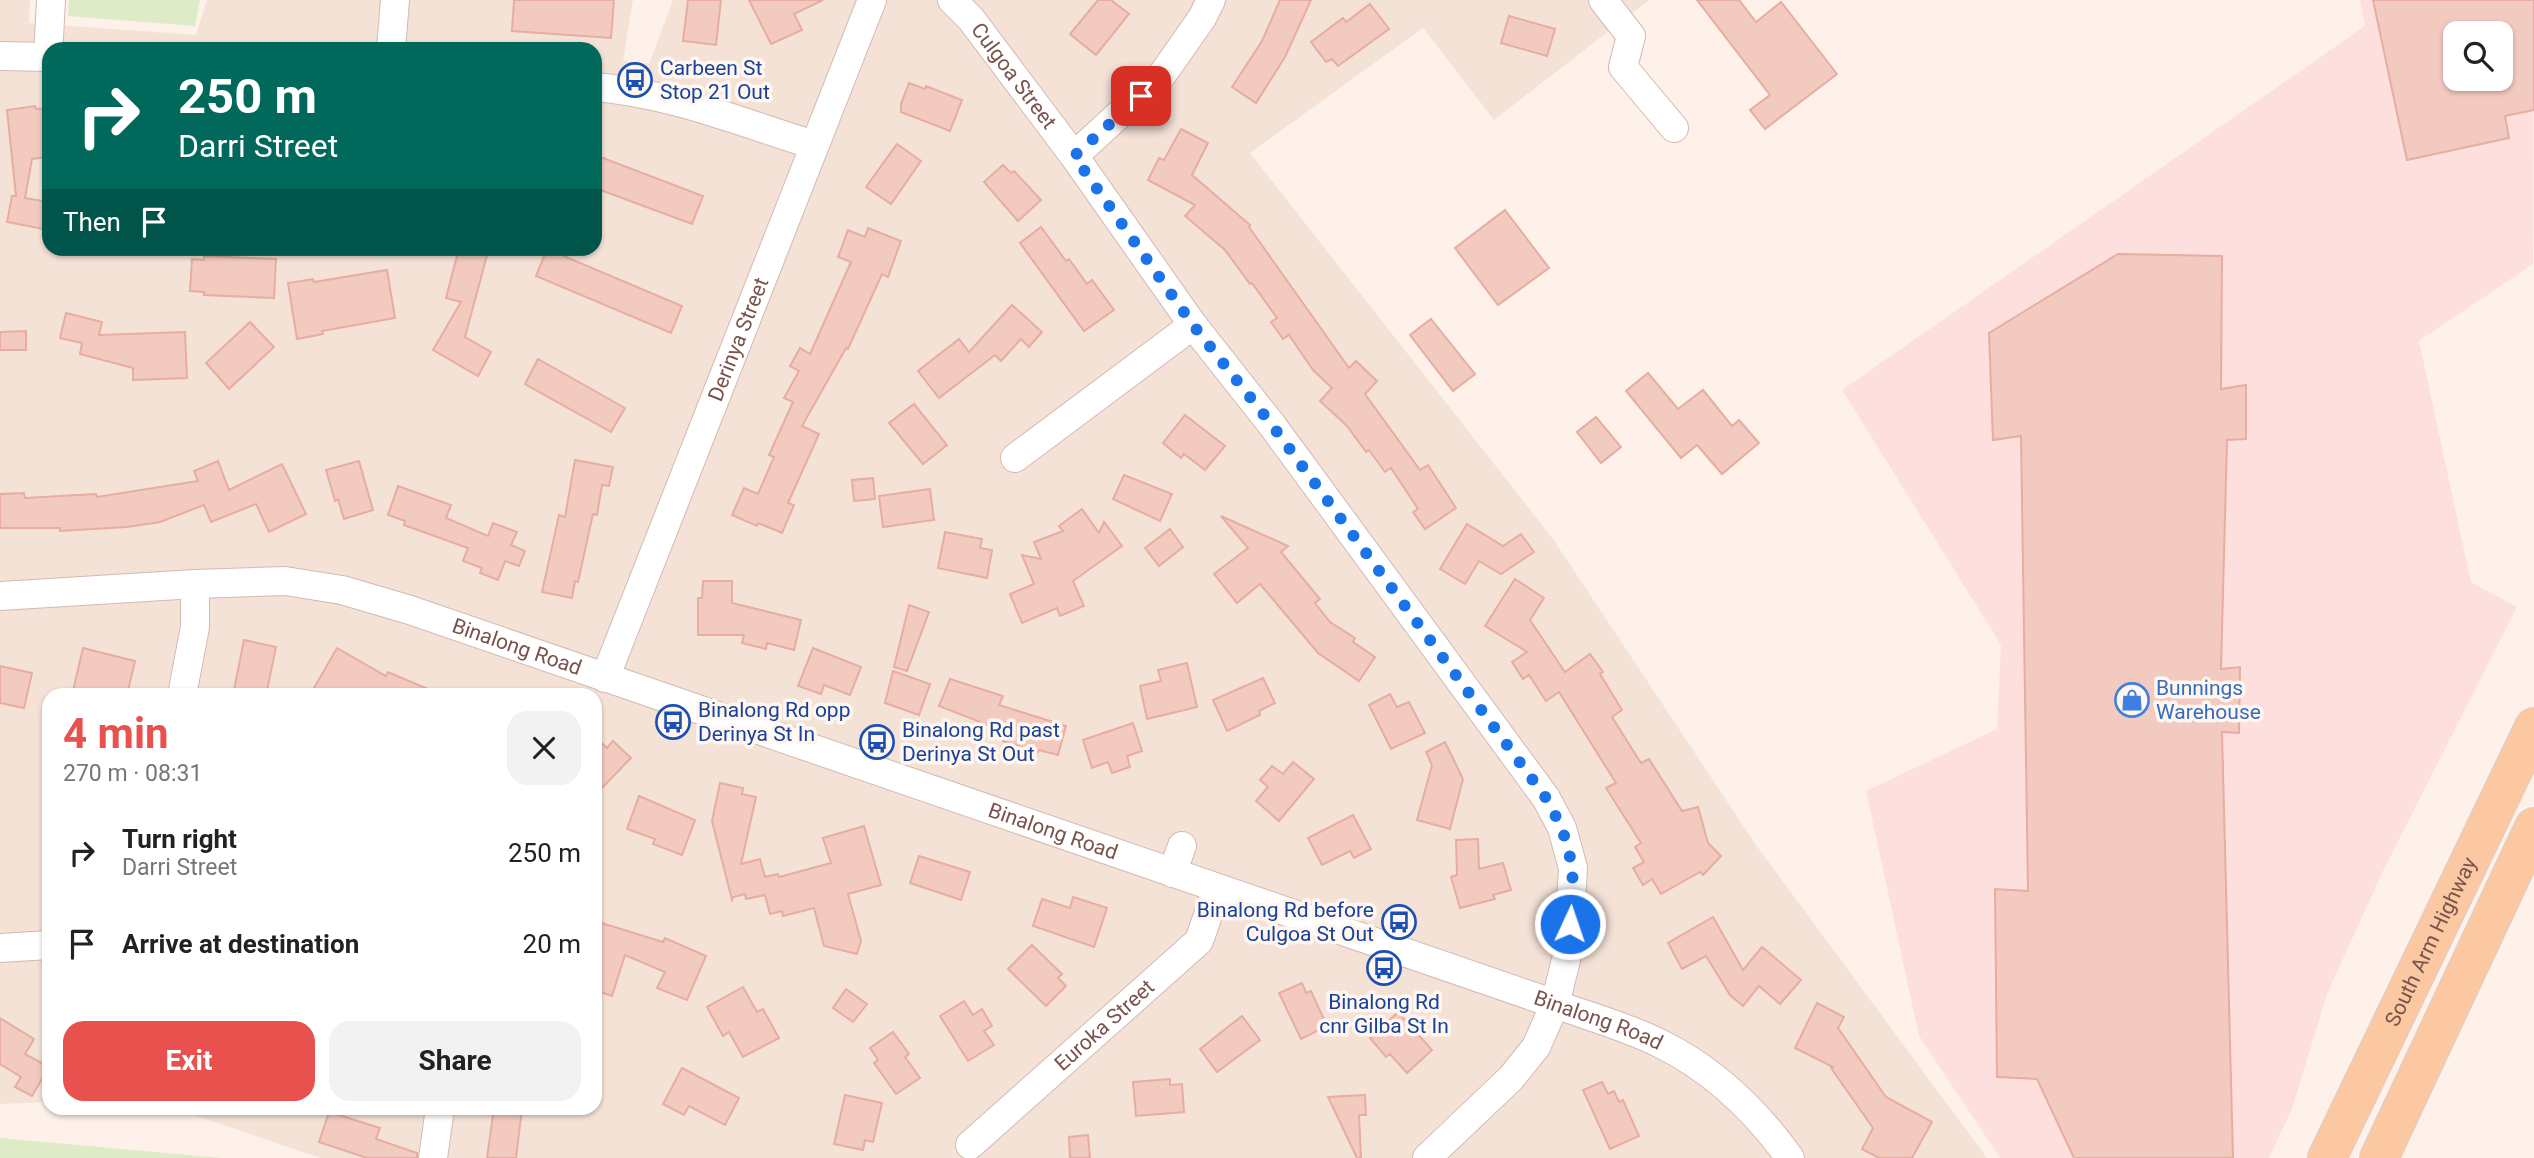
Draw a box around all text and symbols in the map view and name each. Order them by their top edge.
street label: Culgoa Street [966,18,1061,134]
map controls [2443,21,2513,91]
button: search [2443,21,2513,91]
place label: Carbeen St Stop 21 Out [660,56,770,104]
bus stop icon: Carbeen St Stop 21 Out [616,61,654,99]
pin [1111,66,1171,126]
text: 250 m [178,68,317,125]
icon: right [63,70,154,161]
icon: arrive [1122,77,1160,115]
text: Darri Street [178,127,338,165]
icon: arrive [135,203,173,241]
text: Then [63,207,121,237]
street label: Derinya Street [703,274,774,404]
street label: Binalong Road [449,613,585,680]
place label: Bunnings Warehouse [2156,676,2261,724]
shop icon: Bunnings Warehouse [2113,681,2151,719]
place label: Binalong Rd opp Derinya St In [698,698,850,746]
bus stop icon: Binalong Rd opp Derinya St In [654,703,692,741]
text: 4 min [63,709,169,758]
button: close [507,711,581,785]
place label: Binalong Rd past Derinya St Out [902,718,1060,766]
bus stop icon: Binalong Rd past Derinya St Out [858,723,896,761]
text: 270 m · 08:31 [63,760,202,787]
street label: Binalong Road [985,798,1121,865]
text: Turn right [122,824,237,854]
icon: right [63,834,101,872]
text: 250 m [508,838,581,868]
street label: South Arm Highway [2380,853,2482,1030]
text: Darri Street [122,854,237,881]
position arrow [1533,887,1607,961]
place label: Binalong Rd before Culgoa St Out [1197,898,1374,946]
bus stop icon: Binalong Rd before Culgoa St Out [1380,903,1418,941]
icon: arrive [63,925,101,963]
text: Arrive at destination [122,929,359,959]
text: 20 m [523,929,581,959]
bus stop icon: Binalong Rd cnr Gilba St In [1365,949,1403,987]
street label: Euroka Street [1050,975,1159,1076]
street label: Binalong Road [1531,986,1667,1055]
place label: Binalong Rd cnr Gilba St In [1319,990,1449,1038]
button: Exit [63,1021,315,1101]
button: Share [329,1021,581,1101]

